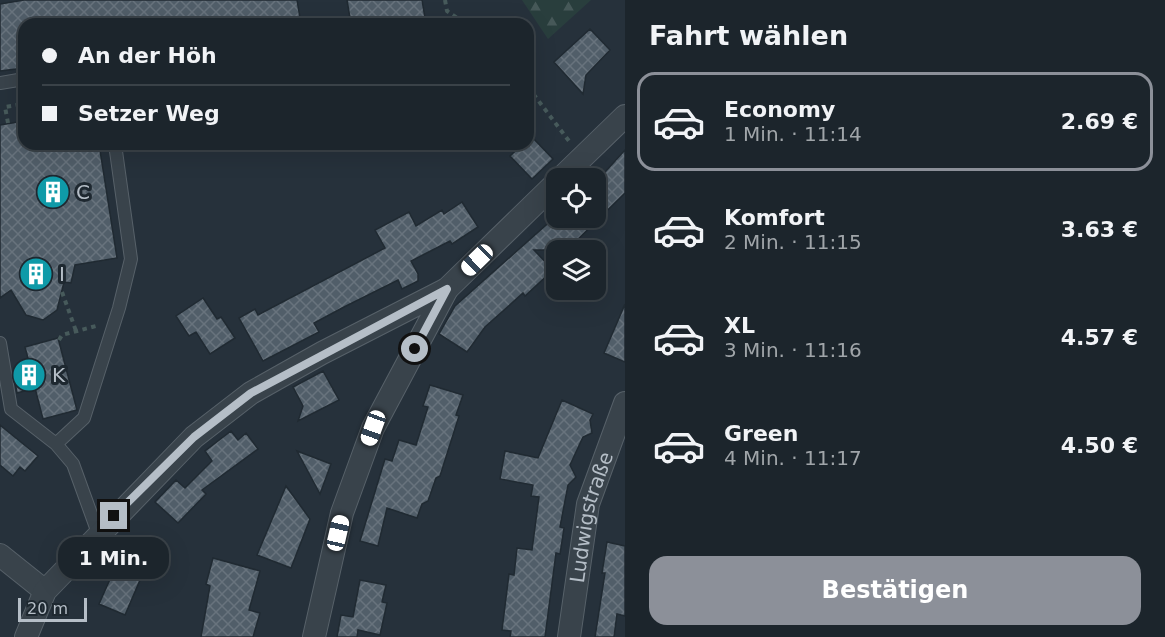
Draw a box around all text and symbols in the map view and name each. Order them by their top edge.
text: Fahrt wählen [649,20,848,51]
text: An der Höh [78,43,217,68]
icon: car [652,95,706,149]
text: Economy [724,97,835,122]
text: Setzer Weg [78,101,220,126]
text: 2.69 € [1061,109,1138,134]
text: 1 Min. · 11:14 [724,122,862,146]
map controls [546,168,606,300]
button: locate [546,168,606,228]
building icon: C [35,174,71,210]
place label: C [76,180,90,204]
icon: car [652,203,706,257]
text: Komfort [724,205,825,230]
text: 3.63 € [1061,217,1138,242]
text: 2 Min. · 11:15 [724,230,862,254]
button: layers [546,240,606,300]
car [458,241,496,279]
building icon: I [18,256,54,292]
place label: I [59,262,65,286]
icon: car [652,311,706,365]
text: XL [724,313,755,338]
text: 4.57 € [1061,325,1138,350]
route start [401,335,428,362]
text: 3 Min. · 11:16 [724,338,862,362]
building icon: K [11,357,47,393]
place label: K [52,363,66,387]
car [358,408,388,448]
icon: car [652,419,706,473]
text: Green [724,421,798,446]
text: 4.50 € [1061,433,1138,458]
text: 4 Min. · 11:17 [724,446,862,470]
street label: Ludwigstraße [565,448,618,584]
route end [100,502,127,529]
car [325,513,351,553]
callout: 1 Min. [58,537,170,579]
text: 1 Min. [79,546,148,570]
button: Bestätigen [649,556,1141,625]
scale bar [18,595,87,622]
text: 20 m [27,599,68,618]

